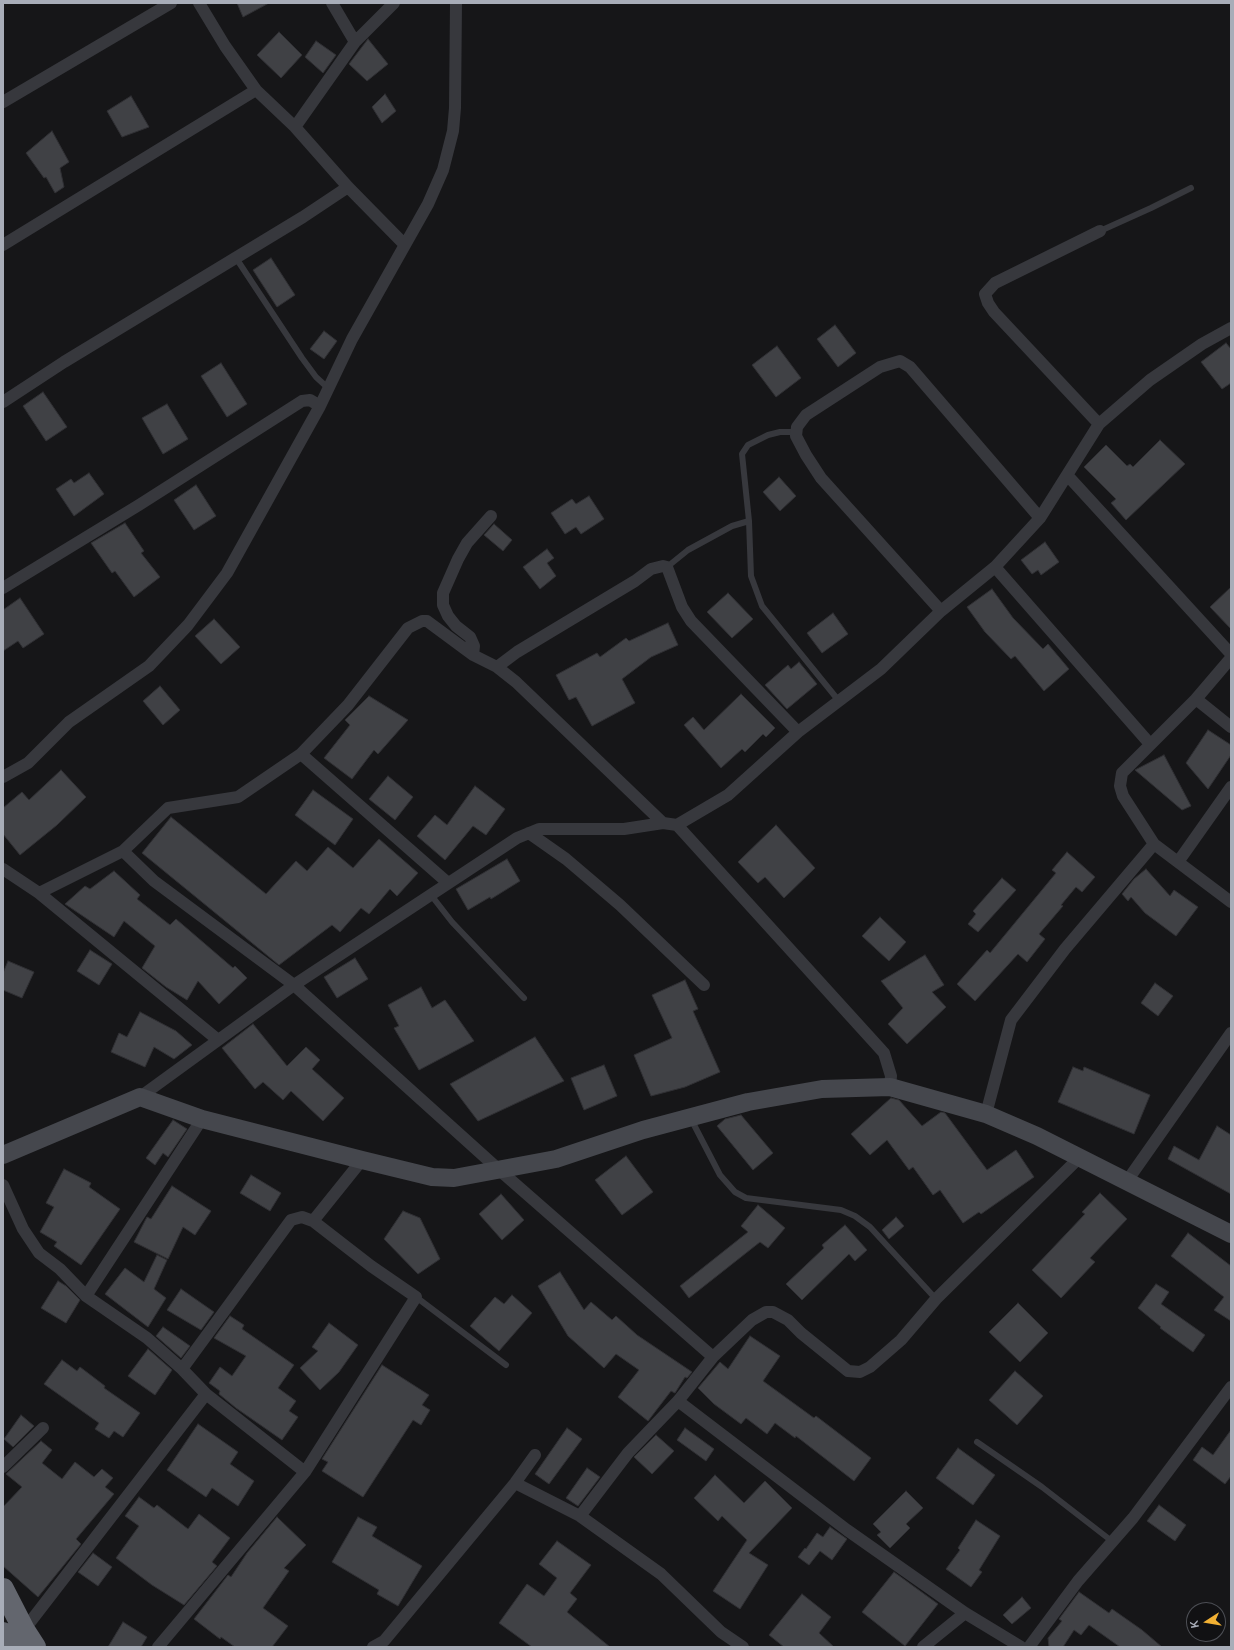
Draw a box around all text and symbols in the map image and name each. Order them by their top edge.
north arrow [1186,1602,1226,1642]
text: K [1188,1619,1202,1629]

